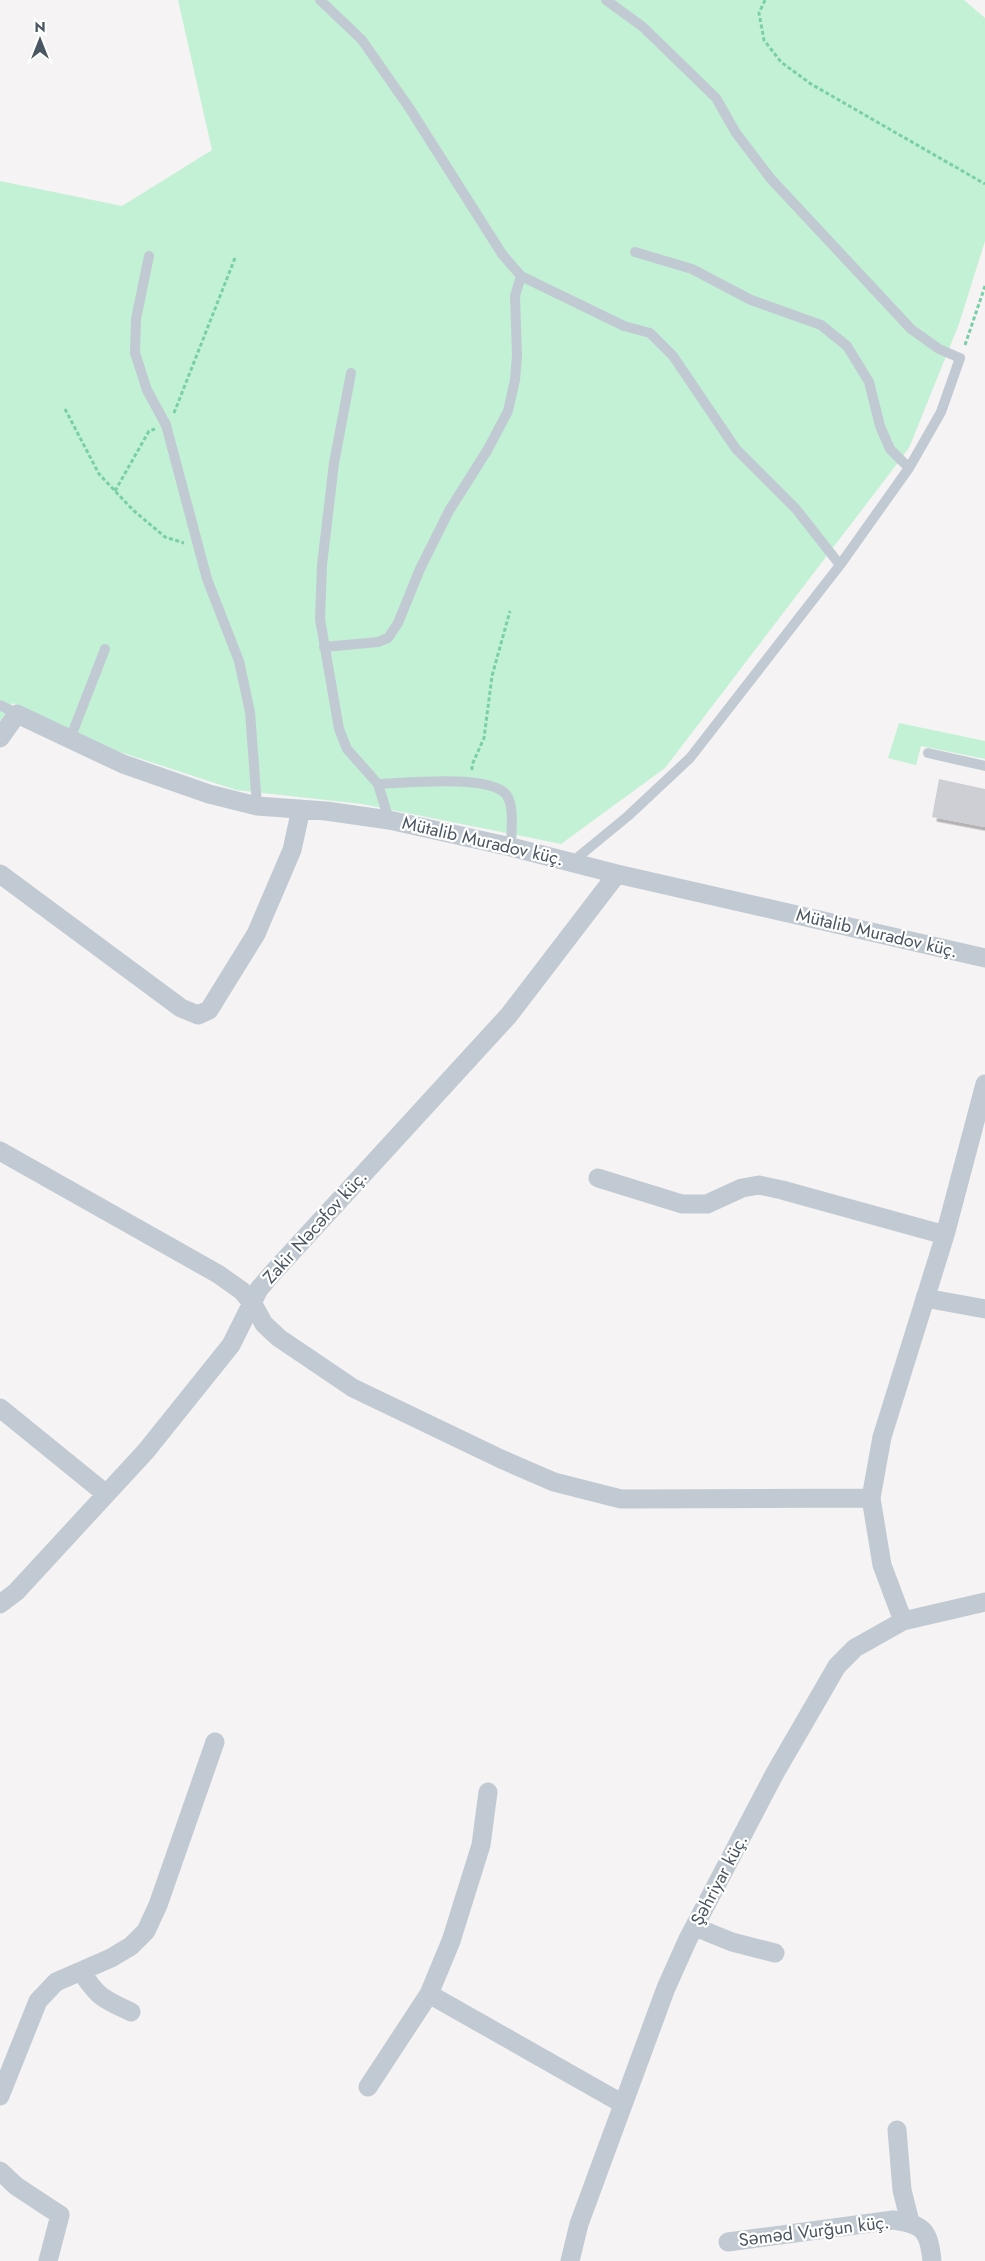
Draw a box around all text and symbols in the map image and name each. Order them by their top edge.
north arrow [15,15,65,65]
text: N [34,17,46,37]
street label: Mütalib Muradov küç. [400,810,566,872]
street label: Mütalib Muradov küç. [794,902,960,964]
street label: Zakir Nəcəfov küç. [257,1165,373,1289]
street label: Şəhriyar küç. [684,1830,754,1930]
street label: Səməd Vurğun küç. [737,2209,891,2253]

